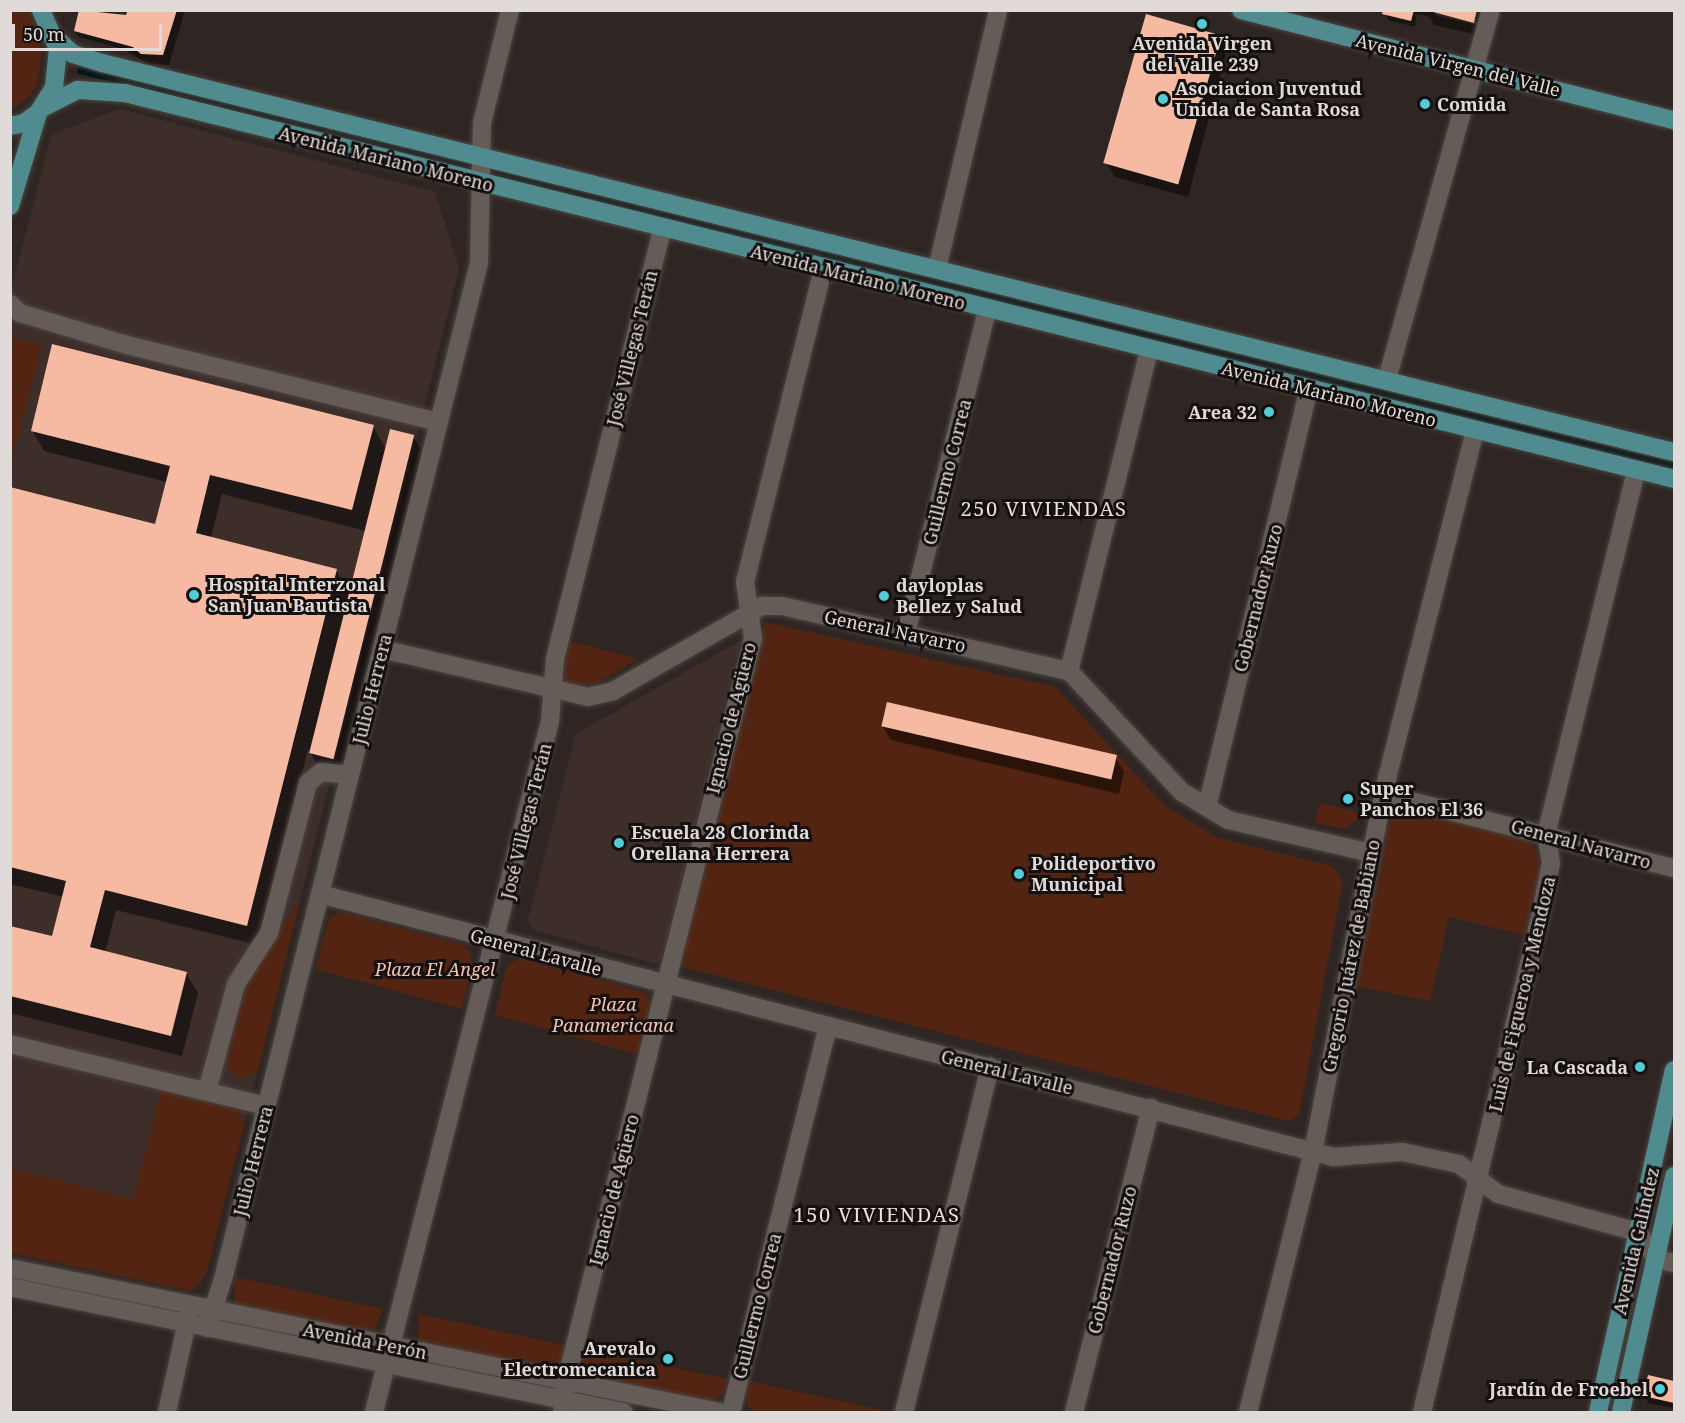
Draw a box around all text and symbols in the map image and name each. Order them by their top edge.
scale bar [15,12,165,50]
marker: Avenida Virgen del Valle 239 [1195,17,1209,31]
text: 50 m [23,22,65,46]
street label: Avenida Virgen del Valle [1354,29,1562,101]
place label: Avenida Virgen del Valle 239 [1132,33,1272,76]
place label: Asociacion Juventud Unida de Santa Rosa [1175,78,1362,121]
marker: Asociacion Juventud Unida de Santa Rosa [1156,92,1170,106]
place label: Comida [1437,93,1507,115]
marker: Comida [1418,97,1432,111]
street label: Avenida Mariano Moreno [276,122,496,196]
street label: Avenida Mariano Moreno [748,240,968,314]
street label: José Villegas Terán [602,268,662,428]
street label: Avenida Mariano Moreno [1219,357,1439,431]
street label: Guillermo Correa [918,397,976,547]
place label: Area 32 [1188,401,1257,423]
marker: Area 32 [1262,405,1276,419]
district label: 250 VIVIENDAS [961,496,1127,520]
street label: Gobernador Ruzo [1229,522,1287,674]
place label: Hospital Interzonal San Juan Bautista [208,574,385,616]
place label: dayloplas Bellez y Salud [896,575,1022,618]
marker: Hospital Interzonal San Juan Bautista [185,586,203,604]
marker: dayloplas Bellez y Salud [877,589,891,603]
street label: General Navarro [822,605,968,657]
street label: Julio Herrera [348,632,396,746]
street label: Ignacio de Agüero [702,640,760,796]
street label: José Villegas Terán [496,741,556,901]
place label: Super Panchos El 36 [1360,778,1483,820]
marker: Super Panchos El 36 [1341,792,1355,806]
street label: General Navarro [1509,815,1653,873]
place label: Escuela 28 Clorinda Orellana Herrera [631,822,810,864]
marker: Escuela 28 Clorinda Orellana Herrera [612,836,626,850]
street label: Gregorio Juárez de Babiano [1318,838,1384,1074]
place label: Polideportivo Municipal [1031,853,1156,896]
marker: Polideportivo Municipal [1012,867,1026,881]
street label: Luis de Figueroa y Mendoza [1484,874,1560,1114]
street label: General Lavalle [468,924,604,980]
park label: Plaza El Angel [375,958,495,980]
park label: Plaza Panamericana [552,994,674,1036]
street label: General Lavalle [939,1045,1075,1099]
place label: La Cascada [1526,1056,1628,1078]
marker: La Cascada [1633,1060,1647,1074]
street label: Julio Herrera [229,1104,277,1218]
street label: Ignacio de Agüero [585,1112,643,1268]
street label: Avenida Galíndez [1609,1165,1663,1317]
street label: Gobernador Ruzo [1083,1184,1141,1336]
district label: 150 VIVIENDAS [794,1202,960,1226]
street label: Guillermo Correa [728,1231,786,1381]
street label: Avenida Perón [301,1318,429,1364]
place label: Arevalo Electromecanica [503,1338,656,1380]
marker: Arevalo Electromecanica [661,1352,675,1366]
place label: Jardín de Froebel [1489,1378,1648,1400]
marker: Jardín de Froebel [1653,1382,1667,1396]

